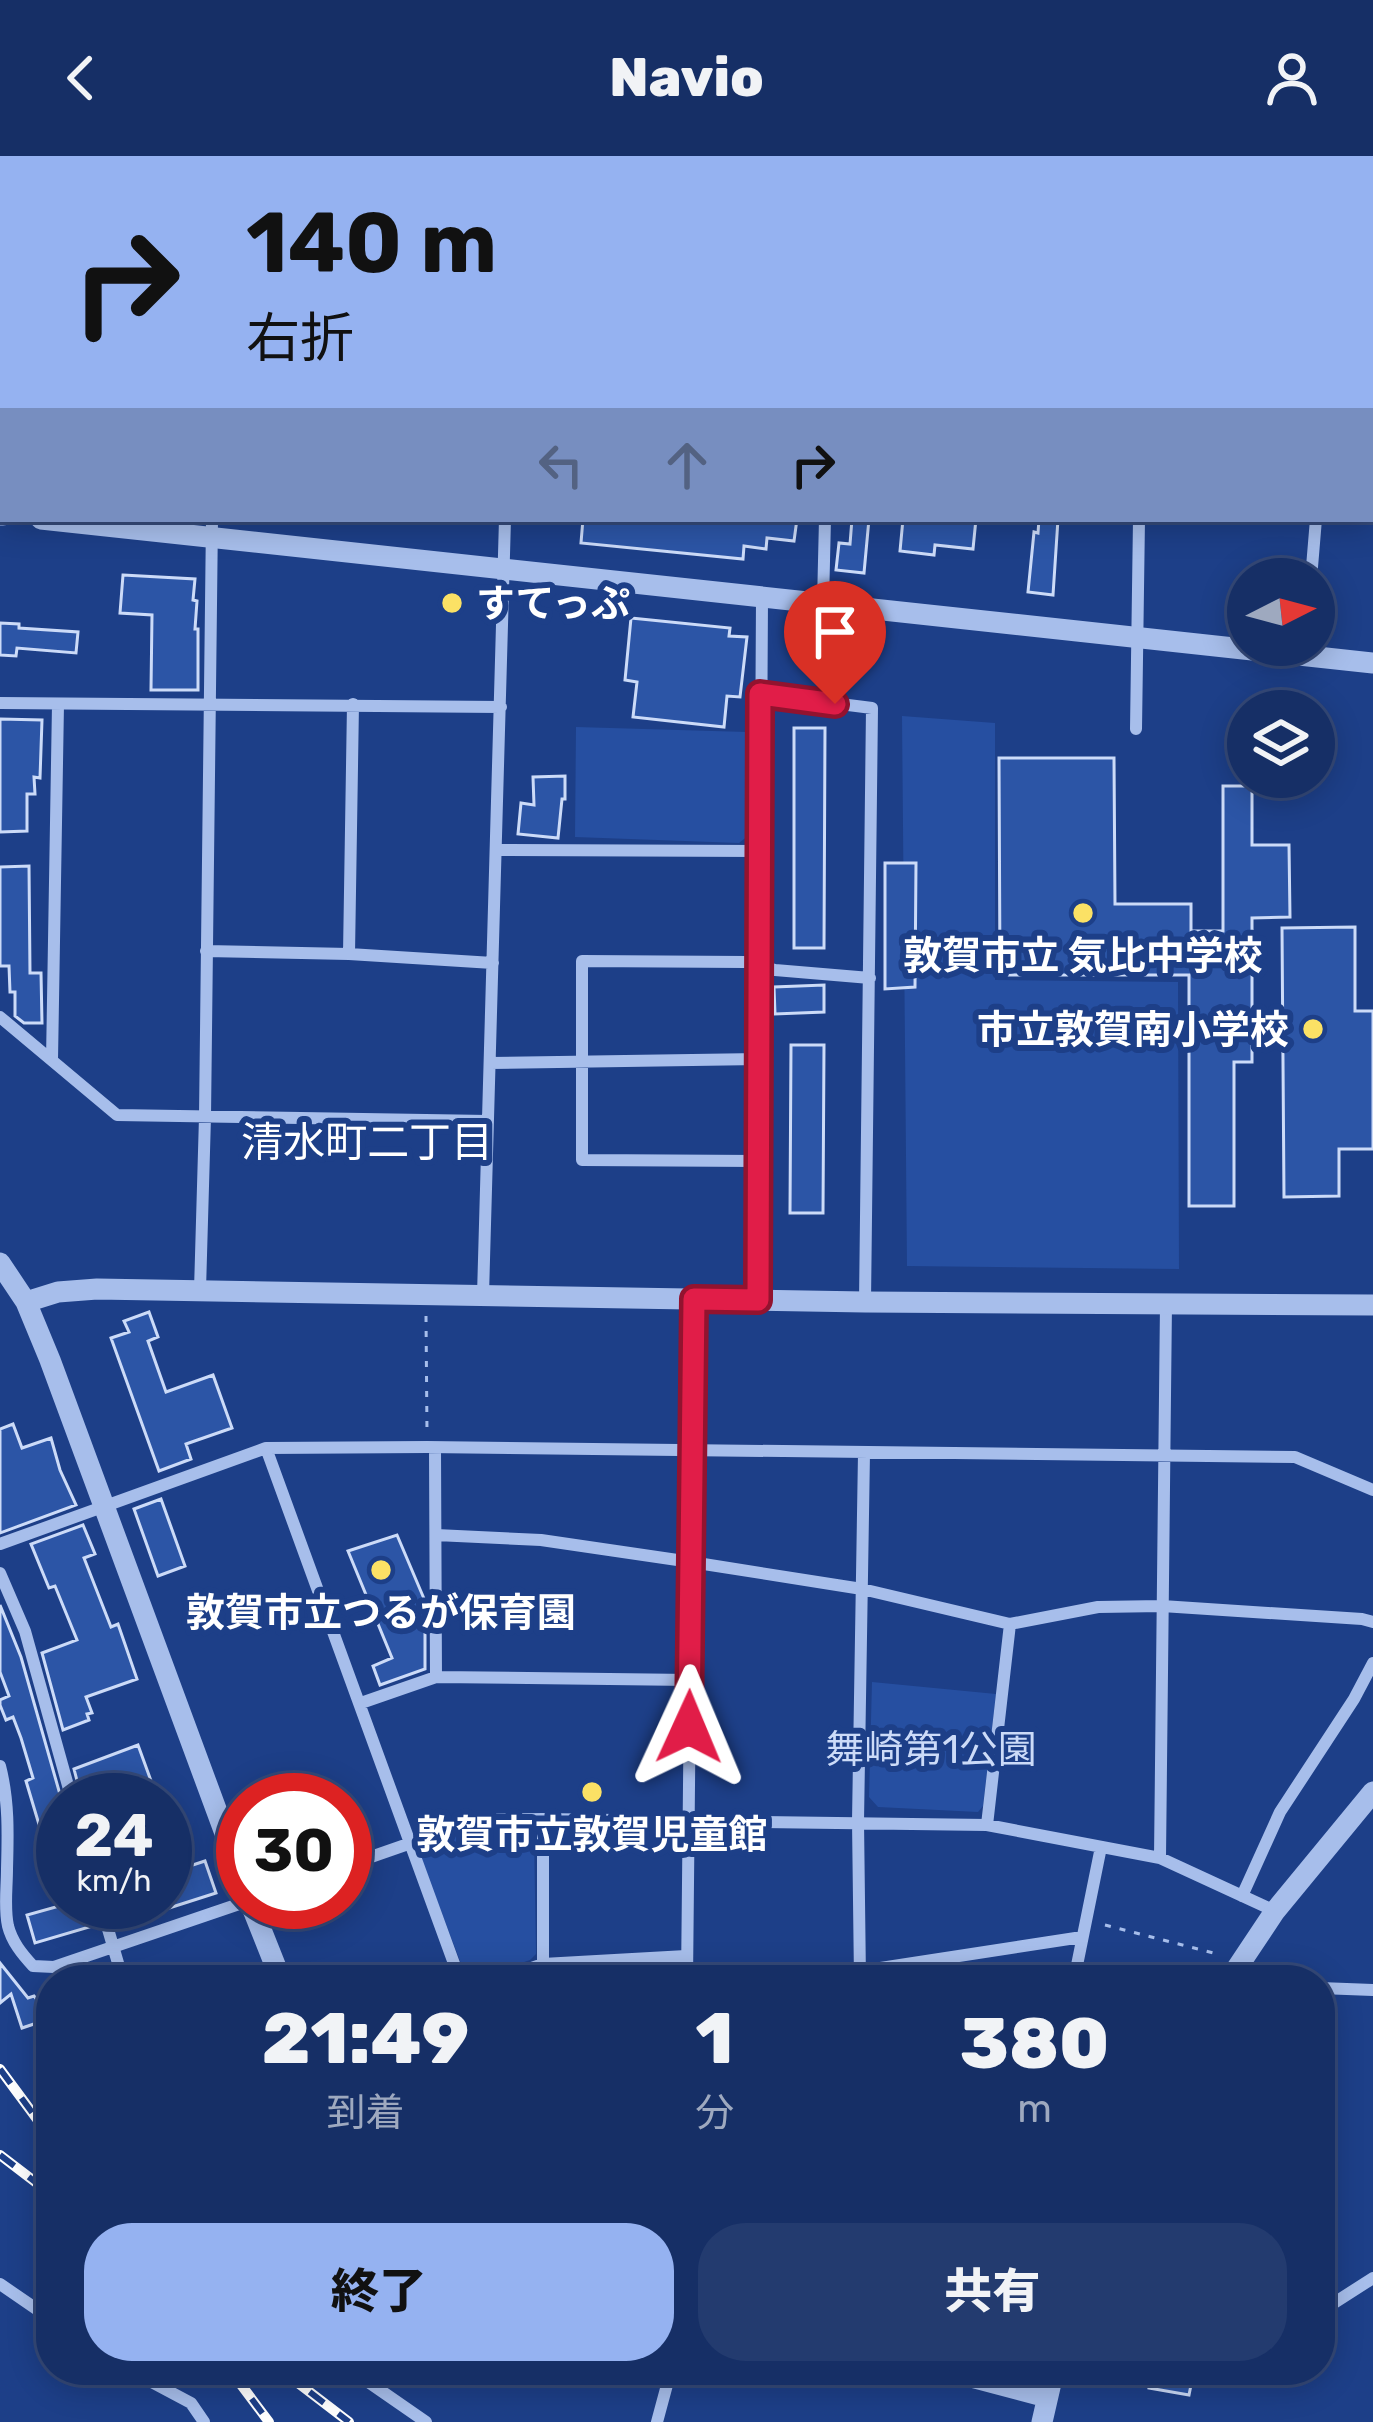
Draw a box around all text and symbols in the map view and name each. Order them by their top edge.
icon: back [48,45,114,111]
icon: person [1259,45,1325,111]
text: Navio [609,46,764,110]
text: 140 m [246,193,497,293]
icon: right [48,204,204,360]
text: 右折 [246,307,354,371]
icon: left [528,432,594,498]
icon: ahead [654,432,720,498]
icon: right [780,432,846,498]
north arrow [1227,558,1335,666]
map controls [1227,558,1335,798]
place label: すてっぷ [476,581,630,627]
pin [784,581,886,704]
marker: すてっぷ [439,590,465,616]
icon: arrive [802,599,868,665]
button: layers [1227,690,1335,798]
marker: 敦賀市立 気比中学校 [1070,900,1096,926]
place label: 敦賀市立 気比中学校 [903,933,1263,979]
place label: 市立敦賀南小学校 [977,1007,1289,1053]
marker: 市立敦賀南小学校 [1300,1016,1326,1042]
district label: 清水町二丁目 [241,1118,493,1168]
marker: 敦賀市立つるが保育園 [368,1557,394,1583]
place label: 敦賀市立つるが保育園 [186,1590,576,1636]
position arrow [626,1664,752,1790]
park label: 舞崎第1公園 [825,1727,1037,1773]
speed limit sign: 30 [216,1773,372,1929]
marker: 敦賀市立敦賀児童館 [579,1779,605,1805]
text: 24 [74,1800,154,1871]
place label: 敦賀市立敦賀児童館 [416,1812,768,1858]
text: km/h [77,1863,151,1899]
text: 21:49 [262,1996,469,2081]
text: 1 [695,1996,733,2081]
text: 380 [960,2001,1109,2086]
text: m [1017,2086,1052,2132]
text: 到着 [326,2090,404,2136]
text: 分 [695,2090,734,2136]
button: 終了 [84,2223,674,2361]
button: 共有 [698,2223,1287,2361]

